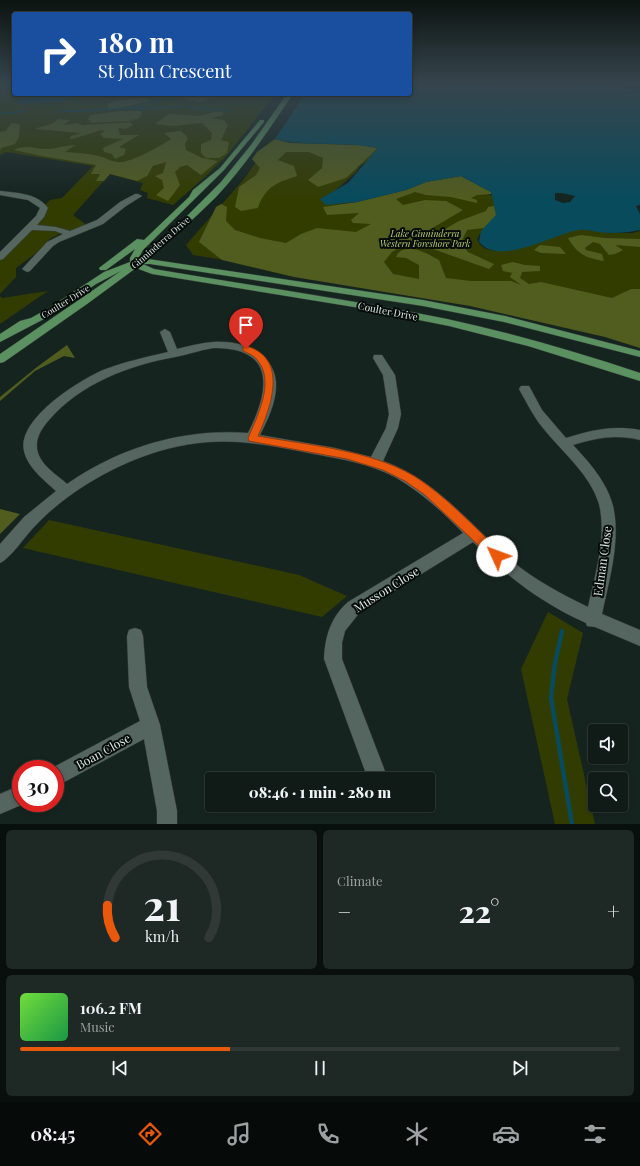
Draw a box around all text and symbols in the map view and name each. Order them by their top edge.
text: 180 m [98,23,174,60]
icon: right [32,28,84,80]
text: St John Crescent [98,59,231,83]
street label: Ginninderra Drive [128,213,192,271]
park label: Lake Ginninderra Western Foreshore Park [380,227,471,249]
street label: Coulter Drive [39,281,92,321]
street label: Coulter Drive [357,298,419,324]
pin [229,308,263,349]
icon: arrive [235,314,257,336]
street label: Edman Close [589,525,615,597]
position arrow [476,535,518,577]
street label: Musson Close [350,563,422,615]
map controls [588,724,628,812]
button: sound [588,724,628,764]
street label: Boan Close [73,730,133,772]
speed limit sign: 30 [12,760,64,812]
button: search [588,772,628,812]
text: 08:46 · 1 min · 280 m [249,782,391,802]
text: Climate [337,872,383,889]
text: 21 [143,875,180,930]
text: 22° [459,891,499,931]
text: − [337,896,351,926]
text: + [607,896,620,926]
text: km/h [144,926,179,945]
text: 106.2 FM [80,998,142,1018]
text: Music [80,1018,115,1035]
icon: previous [109,1057,131,1079]
icon: pause [309,1057,331,1079]
icon: next [509,1057,531,1079]
icon: directions [136,1120,164,1148]
icon: music [225,1120,253,1148]
icon: phone [314,1120,342,1148]
icon: climate [403,1120,431,1148]
icon: car [492,1120,520,1148]
icon: filters [581,1120,609,1148]
text: 08:45 [31,1122,75,1146]

